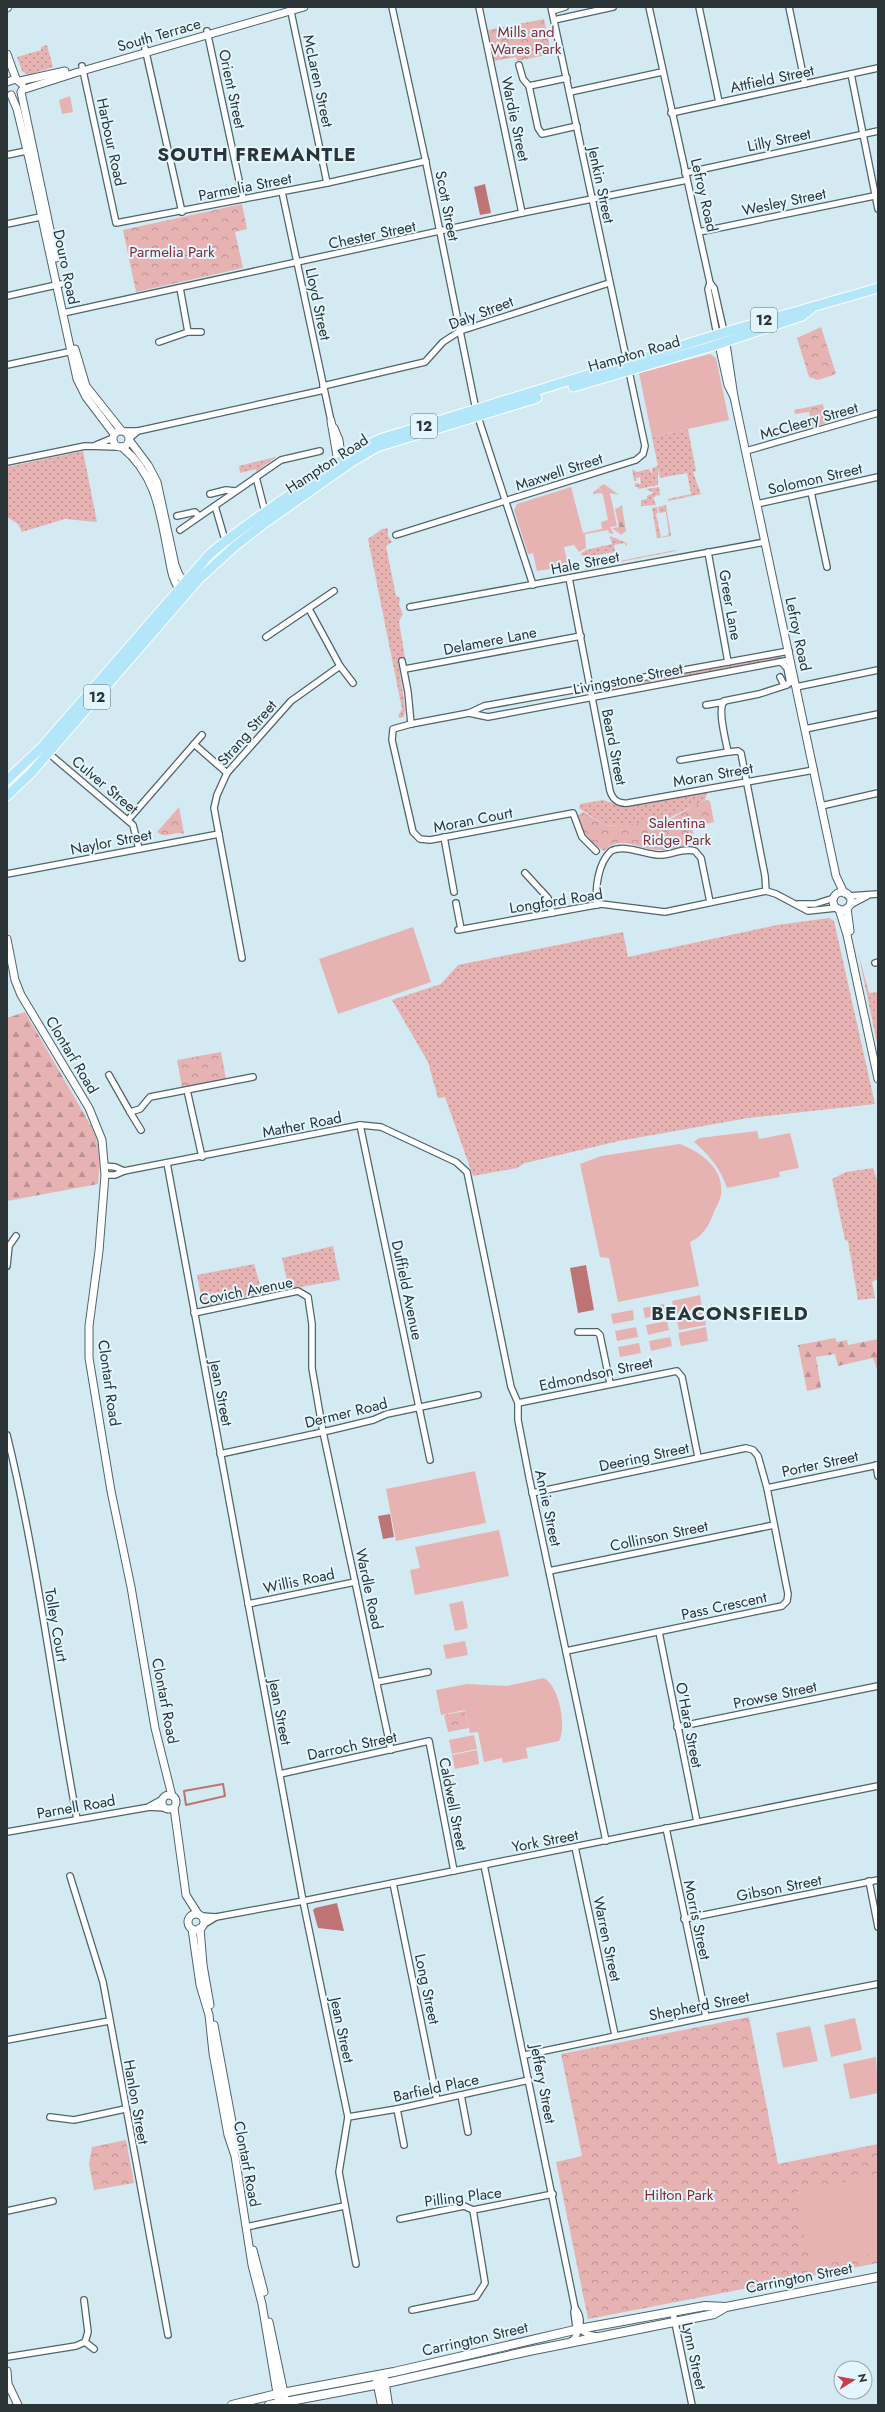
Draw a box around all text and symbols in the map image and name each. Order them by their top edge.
street label: South Terrace [115,13,204,57]
park label: Mills and Wares Park [491,21,562,60]
street label: McLaren Street [297,33,339,130]
street label: Orient Street [213,47,251,131]
street label: Attfield Street [728,59,816,99]
street label: Wardie Street [495,75,535,164]
street label: Harbour Road [91,96,131,188]
street label: Lilly Street [745,122,813,157]
district label: SOUTH FREMANTLE [157,141,357,168]
street label: Jenkin Street [582,143,620,226]
street label: Lefroy Road [685,156,723,234]
street label: Parmelia Street [197,167,294,207]
street label: Scott Street [429,169,465,243]
street label: Wesley Street [740,182,828,222]
street label: Chester Street [326,215,418,255]
street label: Douro Road [47,227,85,307]
park label: Parmelia Park [129,241,215,263]
street label: Lloyd Street [300,266,336,343]
street label: Daly Street [445,290,517,335]
road number: 12 [751,308,777,332]
street label: Hampton Road [585,330,683,378]
street label: McCleery Street [757,396,861,445]
road number: 12 [411,414,437,438]
street label: Hampton Road [281,429,373,499]
street label: Maxwell Street [512,447,606,496]
street label: Solomon Street [766,457,865,501]
street label: Hale Street [549,546,622,580]
street label: Greer Lane [713,568,747,642]
street label: Lefroy Road [779,595,817,673]
street label: Delamere Lane [441,621,539,661]
street label: Livingstone Street [571,658,685,700]
road number: 12 [84,685,110,709]
street label: Strang Street [212,695,282,771]
street label: Beard Street [596,707,632,787]
street label: Culver Street [67,750,143,820]
street label: Moran Street [671,757,755,793]
street label: Moran Court [432,801,515,838]
park label: Salentina Ridge Park [643,812,712,851]
street label: Naylor Street [68,823,154,861]
street label: Longford Road [508,883,604,919]
street label: Clontarf Road [40,1012,104,1098]
street label: Mather Road [260,1107,344,1143]
street label: Duffield Avenue [386,1238,428,1342]
street label: Covich Avenue [197,1271,295,1311]
district label: BEACONSFIELD [651,1300,809,1327]
street label: Clontarf Road [92,1338,126,1428]
street label: Edmondson Street [537,1351,655,1397]
street label: Jean Street [203,1356,238,1428]
street label: Dermer Road [302,1392,390,1434]
street label: Deering Street [597,1437,691,1477]
street label: Porter Street [780,1445,861,1483]
street label: Annie Street [529,1468,567,1549]
street label: Collinson Street [608,1515,710,1557]
street label: Wardle Road [350,1546,388,1632]
street label: Willis Road [261,1563,337,1599]
street label: Pass Crescent [679,1586,769,1626]
street label: Tolley Court [39,1587,73,1664]
street label: Clontarf Road [146,1656,184,1746]
street label: Jean Street [262,1675,297,1747]
street label: Prowse Street [731,1675,819,1715]
street label: O'Hara Street [670,1680,708,1770]
street label: Darroch Street [305,1726,399,1766]
street label: Caldwell Street [433,1756,473,1853]
street label: Parnell Road [35,1789,117,1825]
street label: York Street [510,1824,580,1858]
street label: Gibson Street [734,1869,824,1907]
street label: Morris Street [678,1878,716,1962]
street label: Warren Street [587,1894,627,1984]
street label: Long Street [409,1952,445,2027]
street label: Shepherd Street [647,1985,752,2027]
street label: Jean Street [324,1993,360,2065]
street label: Jeffery Street [524,2041,562,2126]
street label: Hanlon Street [118,2058,154,2146]
street label: Barfield Place [391,2068,481,2108]
street label: Clontarf Road [228,2119,266,2209]
street label: Pilling Place [423,2181,503,2213]
park label: Hilton Park [645,2184,714,2206]
street label: Carrington Street [744,2257,855,2299]
street label: Carrington Street [420,2316,531,2362]
street label: Lynn Street [676,2320,712,2392]
north arrow [833,2360,873,2400]
text: N [854,2372,872,2384]

